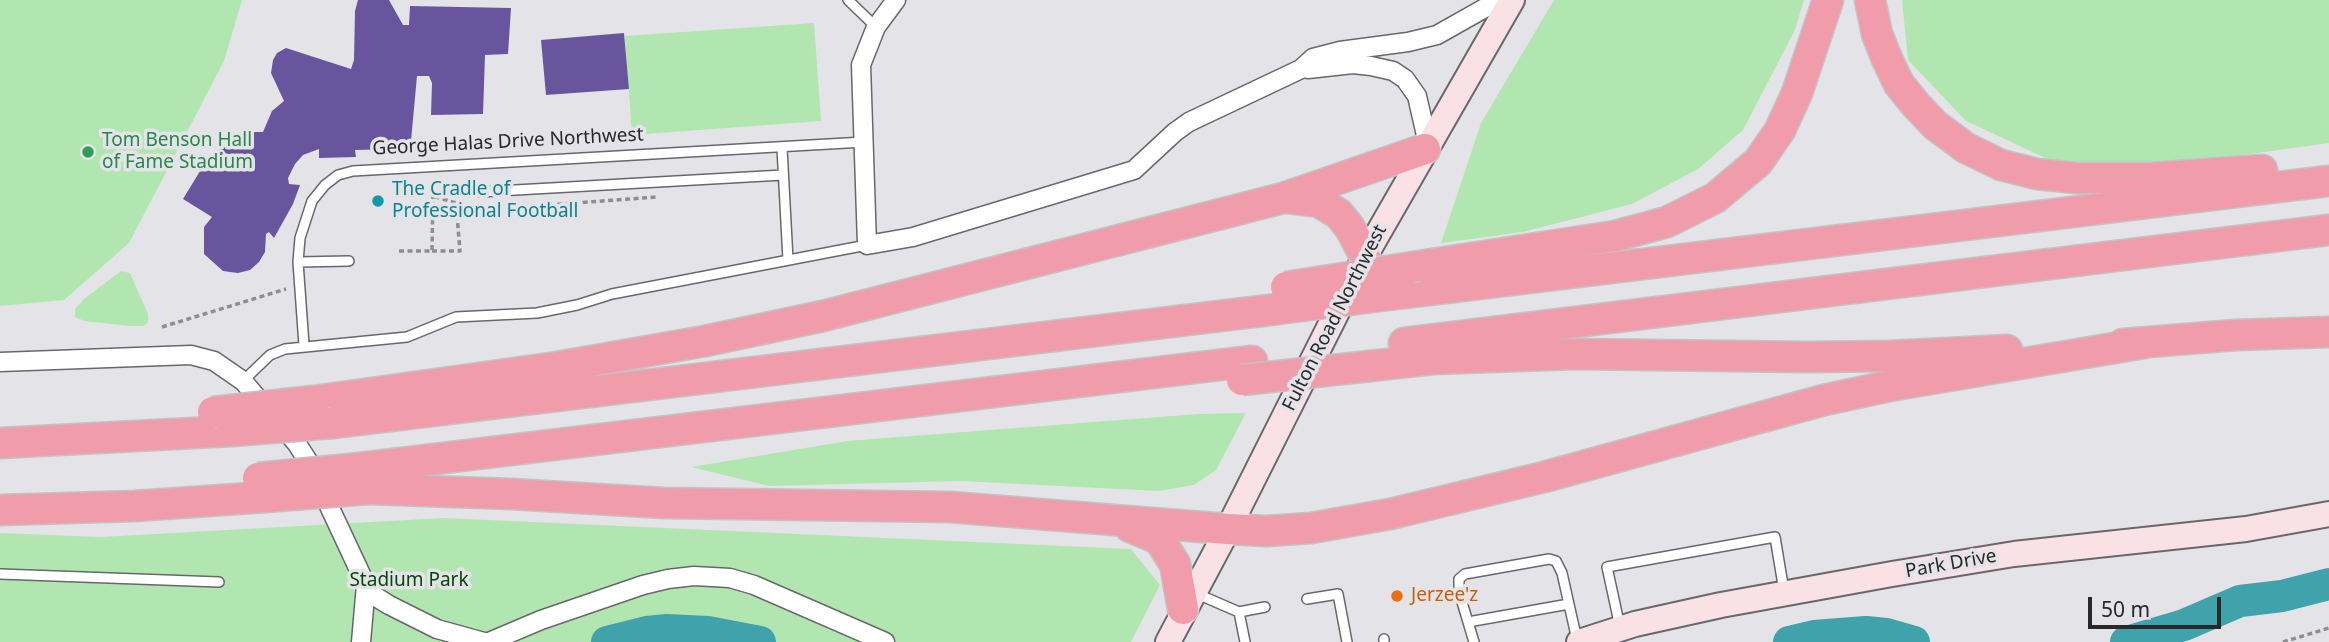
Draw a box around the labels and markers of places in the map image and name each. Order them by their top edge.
place label: Tom Benson Hall of Fame Stadium [102,130,253,174]
marker: Tom Benson Hall of Fame Stadium [80,144,96,160]
place label: The Cradle of Professional Football [392,179,578,223]
marker: The Cradle of Professional Football [370,193,386,209]
place label: Jerzee'z [1411,585,1478,607]
marker: Jerzee'z [1389,588,1405,604]

